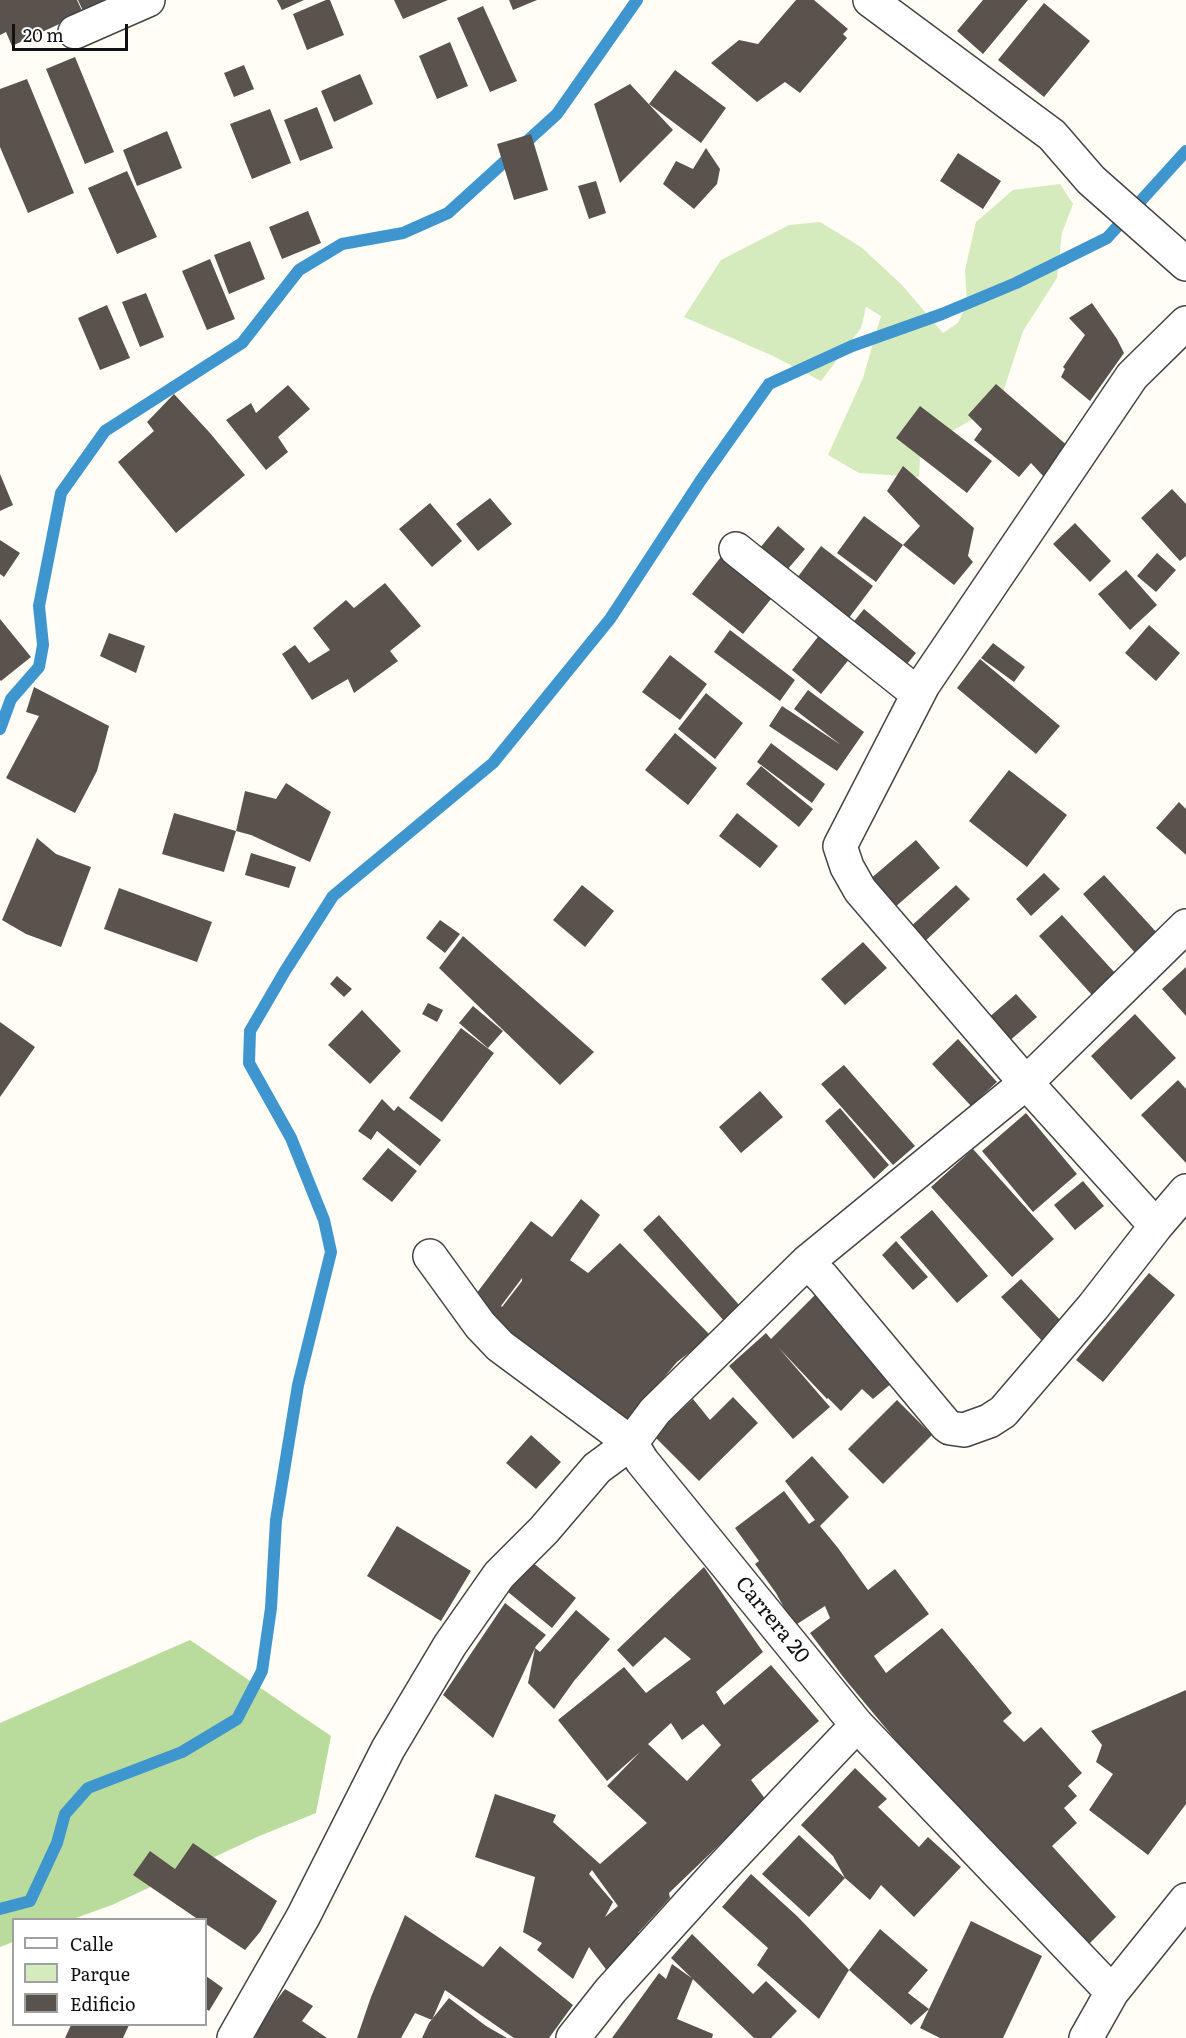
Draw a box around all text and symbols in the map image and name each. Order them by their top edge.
scale bar [15,12,130,50]
text: 20 m [23,21,64,48]
street label: Carrera 20 [729,1572,815,1668]
legend [12,1918,207,2026]
text: Calle [70,1930,113,1957]
text: Parque [70,1960,130,1987]
text: Edificio [70,1990,136,2017]

